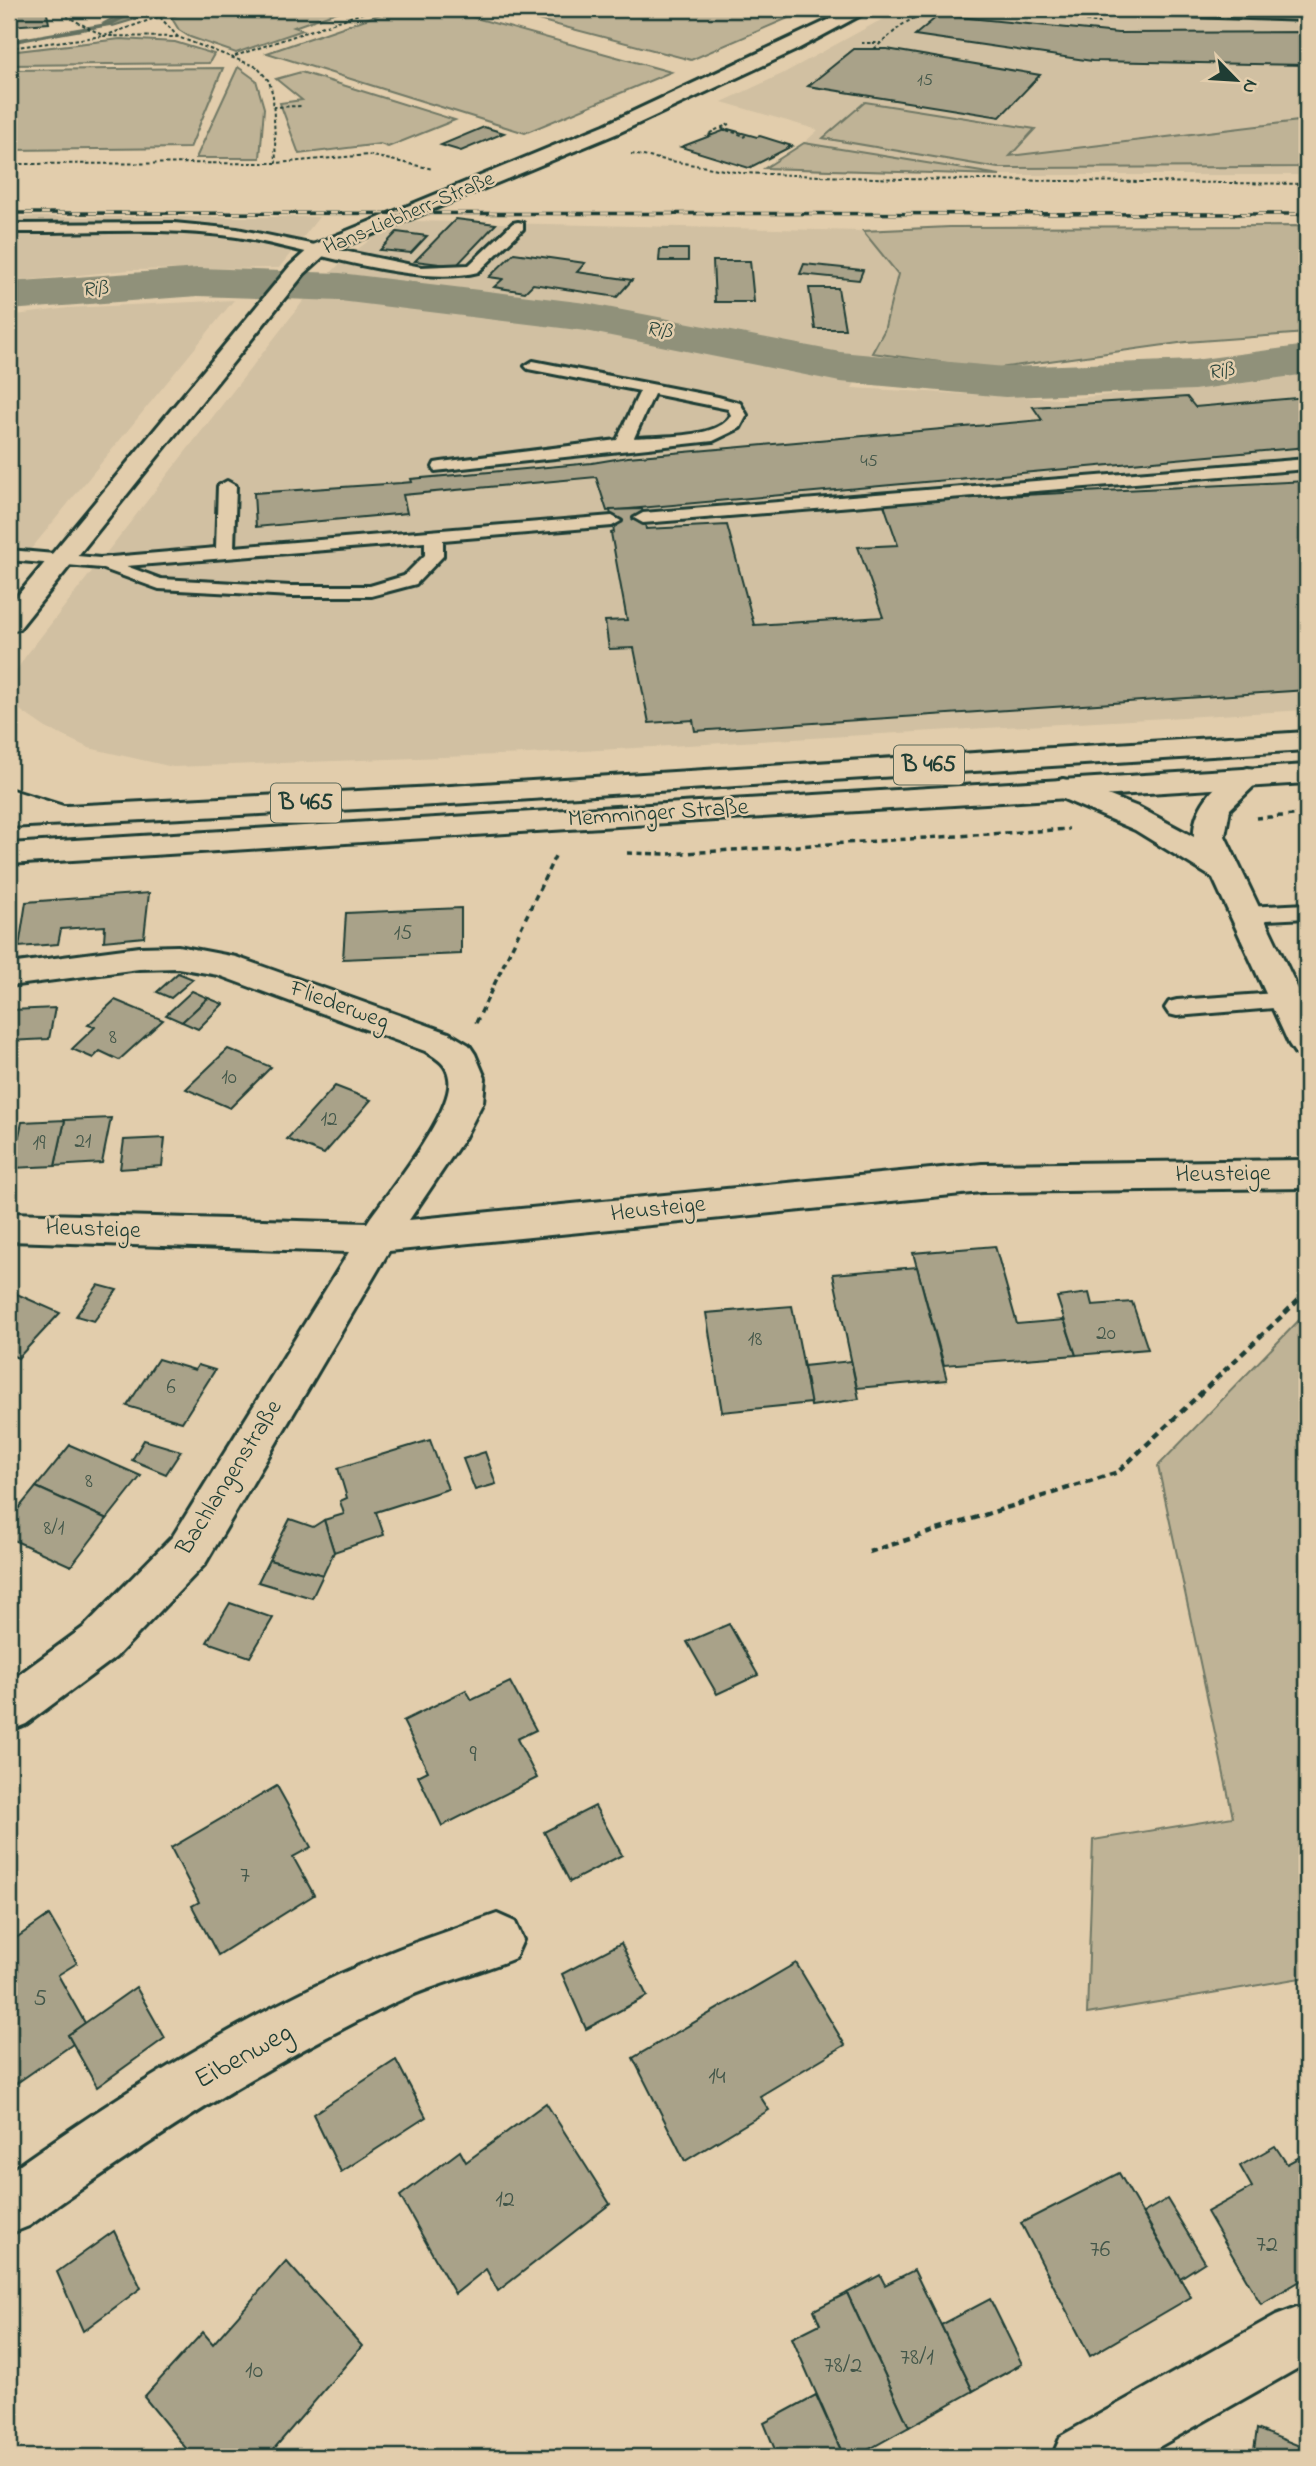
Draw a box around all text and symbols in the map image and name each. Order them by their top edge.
north arrow [1200,46,1270,116]
house number: 15 [917,68,933,94]
text: N [1234,75,1264,98]
street label: Hans-Liebherr-Straße [319,164,500,264]
water label: Riß [81,274,110,306]
water label: Riß [643,314,676,348]
water label: Riß [1206,355,1237,389]
house number: 45 [860,449,878,475]
road number: B 465 [894,746,964,785]
road number: B 465 [271,783,341,822]
street label: Memminger Straße [567,790,750,838]
house number: 15 [394,919,412,949]
street label: Fliederweg [283,971,394,1040]
house number: 8 [109,1023,117,1053]
house number: 10 [221,1063,237,1093]
house number: 12 [320,1105,338,1135]
house number: 21 [74,1127,92,1157]
house number: 19 [33,1129,46,1159]
street label: Heusteige [1175,1157,1271,1193]
street label: Heusteige [609,1188,707,1232]
street label: Heusteige [45,1211,141,1249]
house number: 20 [1096,1319,1116,1349]
house number: 18 [748,1325,762,1355]
house number: 6 [166,1373,176,1403]
street label: Bachlangenstraße [168,1393,292,1563]
house number: 8 [85,1467,93,1497]
house number: 8/1 [43,1514,65,1544]
house number: 9 [469,1738,477,1773]
house number: 7 [240,1859,250,1894]
house number: 5 [33,1982,47,2017]
street label: Eibenweg [187,2013,301,2101]
house number: 14 [708,2060,726,2095]
house number: 12 [495,2183,515,2218]
house number: 72 [1256,2228,1278,2263]
house number: 76 [1090,2233,1111,2268]
house number: 78/1 [900,2341,934,2376]
house number: 78/2 [824,2349,862,2384]
house number: 10 [245,2354,263,2389]

